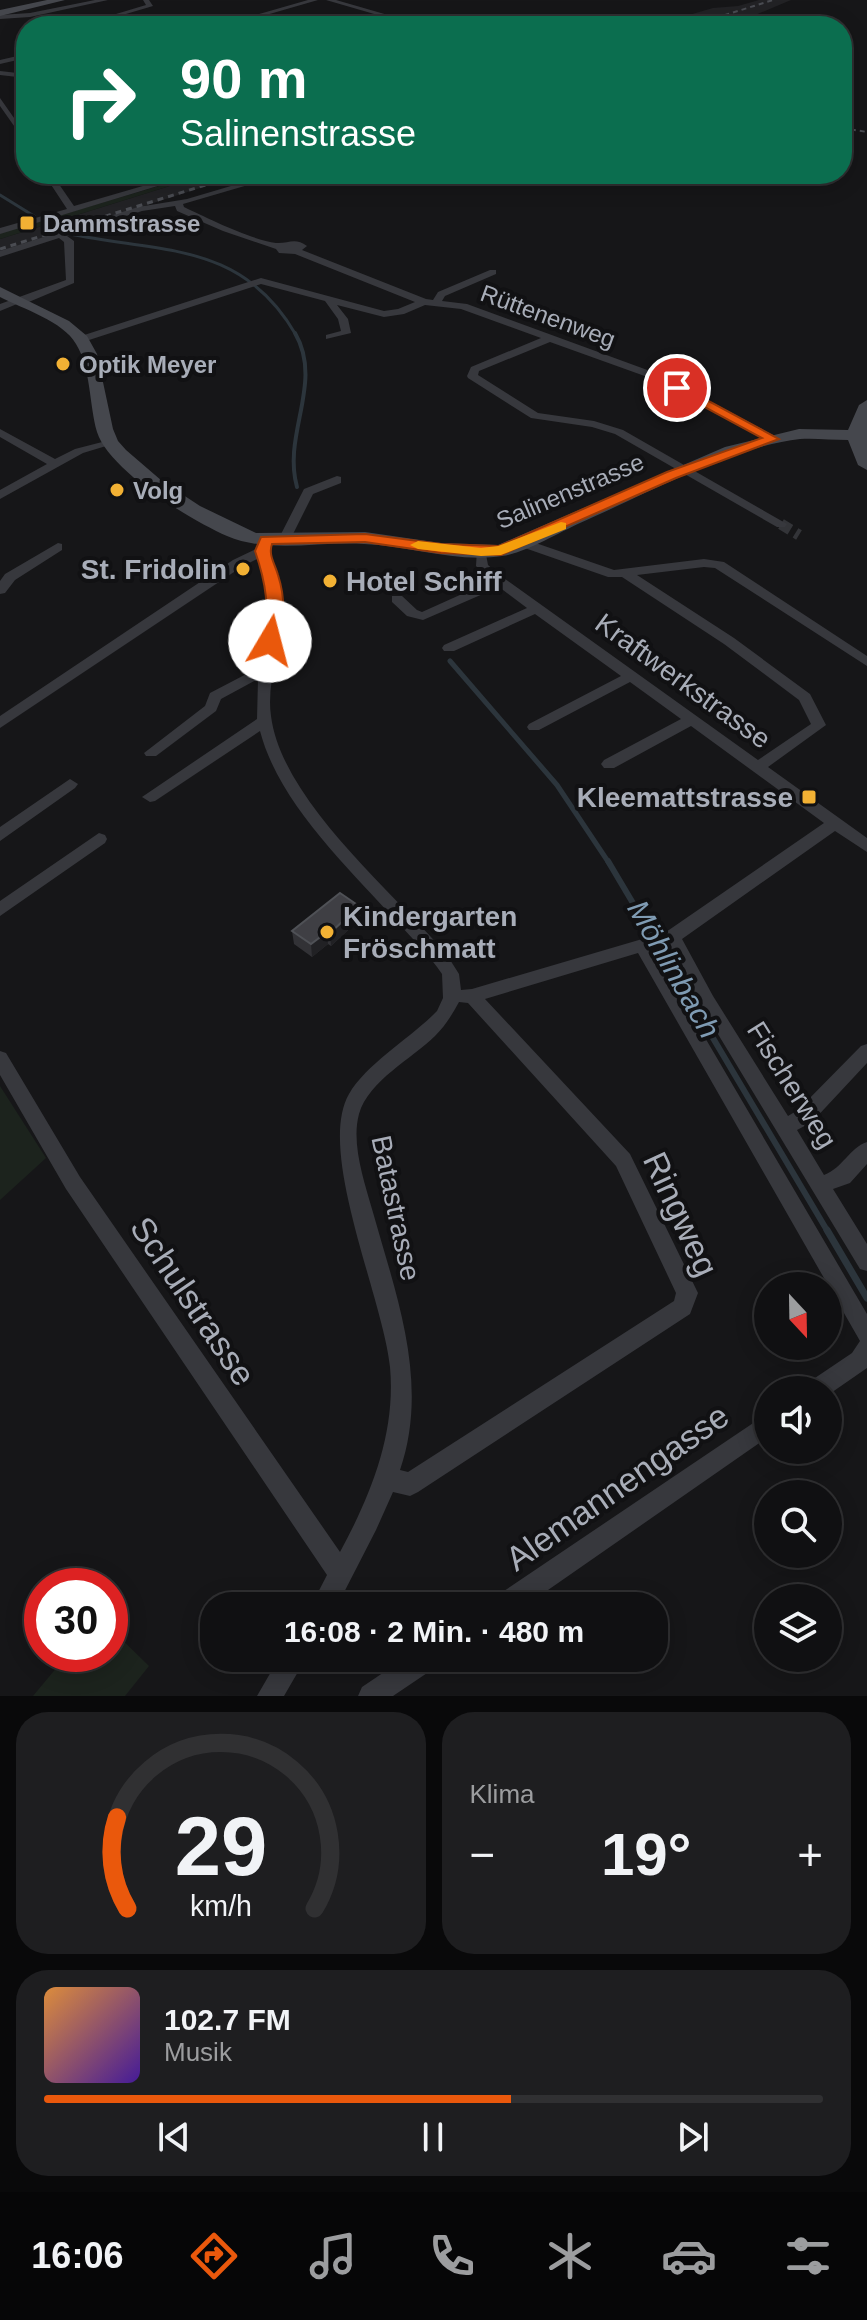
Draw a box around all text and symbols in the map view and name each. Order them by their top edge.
text: 90 m [180,47,308,110]
icon: right [48,48,152,152]
text: Salinenstrasse [180,113,416,154]
place label: Dammstrasse [43,210,200,237]
marker: Dammstrasse [18,214,36,232]
street label: Rüttenenweg [477,279,619,353]
place label: Optik Meyer [79,351,216,378]
pin [643,354,711,422]
marker: Optik Meyer [54,355,72,373]
icon: arrive [655,366,699,410]
street label: Salinenstrasse [492,448,648,534]
place label: Volg [133,477,183,504]
marker: Volg [108,481,126,499]
place label: St. Fridolin [81,554,227,585]
marker: St. Fridolin [234,560,252,578]
place label: Hotel Schiff [346,566,502,597]
marker: Hotel Schiff [321,572,339,590]
position arrow [228,599,312,683]
street label: Kraftwerkstrasse [590,607,776,755]
place label: Kleemattstrasse [577,782,793,813]
marker: Kleemattstrasse [800,788,818,806]
water label: Möhlinbach [621,894,727,1044]
place label: Kindergarten Fröschmatt [343,901,517,964]
marker: Kindergarten Fröschmatt [318,923,336,941]
street label: Fischerweg [741,1016,843,1154]
street label: Batastrasse [365,1132,427,1284]
street label: Ringweg [636,1146,726,1282]
street label: Schulstrasse [123,1210,263,1392]
north arrow [754,1272,842,1360]
map controls [754,1272,842,1672]
button: sound [754,1376,842,1464]
street label: Alemannengasse [498,1396,736,1578]
button: search [754,1480,842,1568]
speed limit sign: 30 [24,1568,128,1672]
button: layers [754,1584,842,1672]
text: 16:08 · 2 Min. · 480 m [284,1615,584,1648]
text: Klima [470,1779,535,1809]
text: 29 [174,1800,267,1893]
text: 19° [601,1821,692,1888]
text: − [470,1830,495,1879]
text: + [797,1830,823,1879]
text: km/h [190,1890,252,1922]
text: 102.7 FM [164,2003,291,2036]
text: Musik [164,2037,232,2067]
icon: previous [152,2115,196,2159]
icon: pause [411,2115,455,2159]
icon: next [671,2115,715,2159]
icon: directions [186,2228,242,2284]
icon: music [305,2228,361,2284]
icon: phone [424,2228,480,2284]
icon: climate [542,2228,598,2284]
icon: car [661,2228,717,2284]
icon: filters [780,2228,836,2284]
text: 16:06 [31,2235,123,2276]

